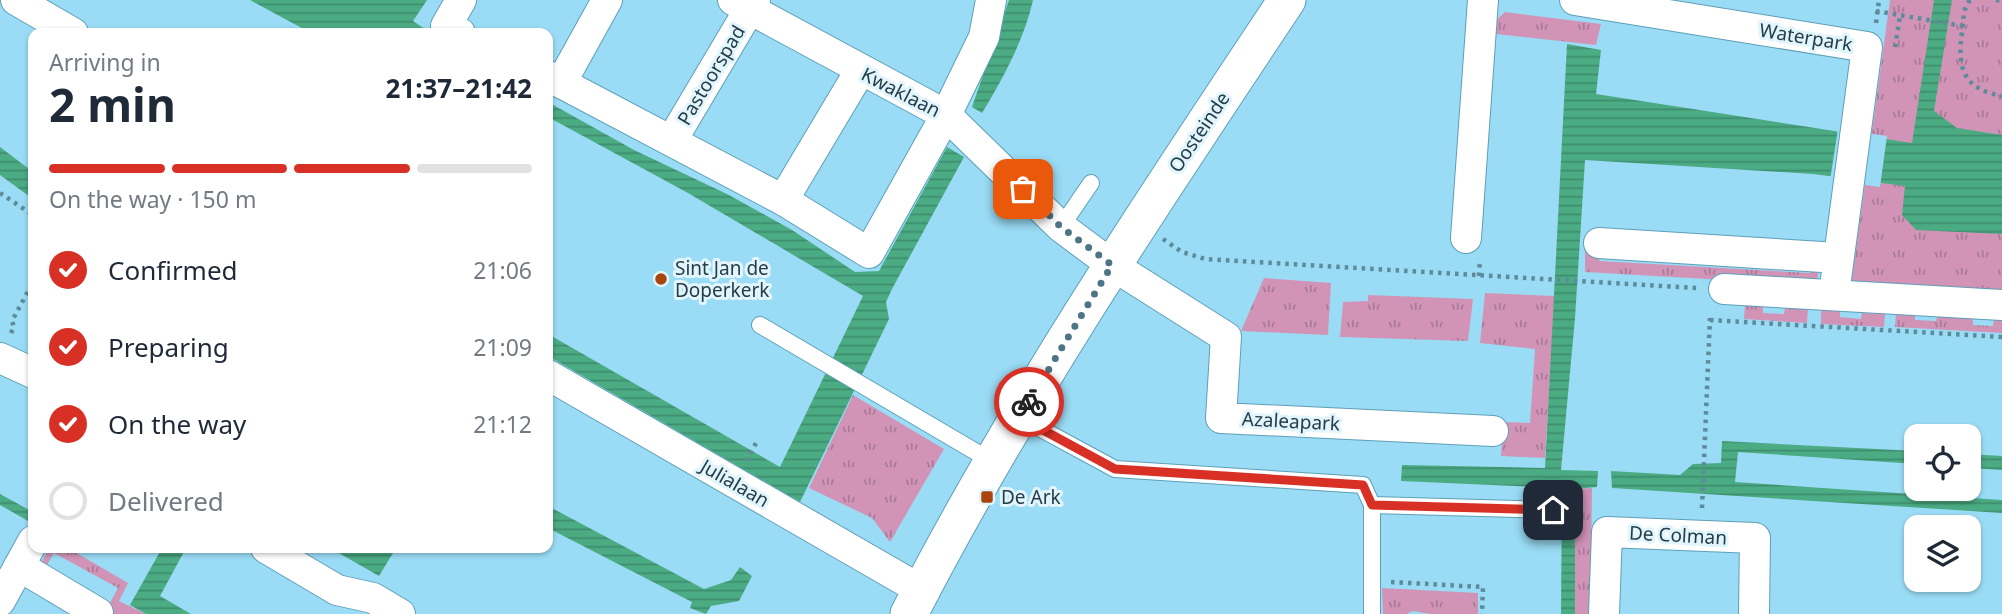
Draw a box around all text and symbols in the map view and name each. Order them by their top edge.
street label: Waterpark [1758,17,1854,57]
street label: Pastoorspad [671,20,751,130]
text: Arriving in [49,46,161,78]
street label: Kwaklaan [857,61,945,123]
text: 21:37–21:42 [385,70,532,106]
text: 2 min [49,73,176,135]
street label: Oosteinde [1162,87,1236,177]
pin [993,159,1053,219]
icon: bag [1004,170,1042,208]
text: On the way · 150 m [49,183,256,215]
icon: check [49,251,87,289]
text: Confirmed [108,252,238,288]
text: 21:06 [473,254,532,286]
place label: Sint Jan de Doperkerk [675,255,769,303]
marker: Sint Jan de Doperkerk [653,271,669,287]
icon: check [49,328,87,366]
text: Preparing [108,329,229,365]
text: 21:09 [473,331,532,363]
courier [994,367,1064,437]
icon: bike [1010,383,1048,421]
icon: check [49,405,87,443]
street label: Azaleapark [1241,405,1341,437]
text: On the way [108,406,246,442]
text: 21:12 [473,408,532,440]
map controls [1904,424,1981,592]
button: locate [1904,424,1981,501]
street label: Julialaan [694,452,774,513]
pin [1523,480,1583,540]
text: Delivered [108,483,224,519]
place label: De Ark [1001,484,1061,510]
marker: De Ark [979,489,995,505]
icon: home [1534,491,1572,529]
button: layers [1904,515,1981,592]
street label: De Colman [1628,519,1728,551]

